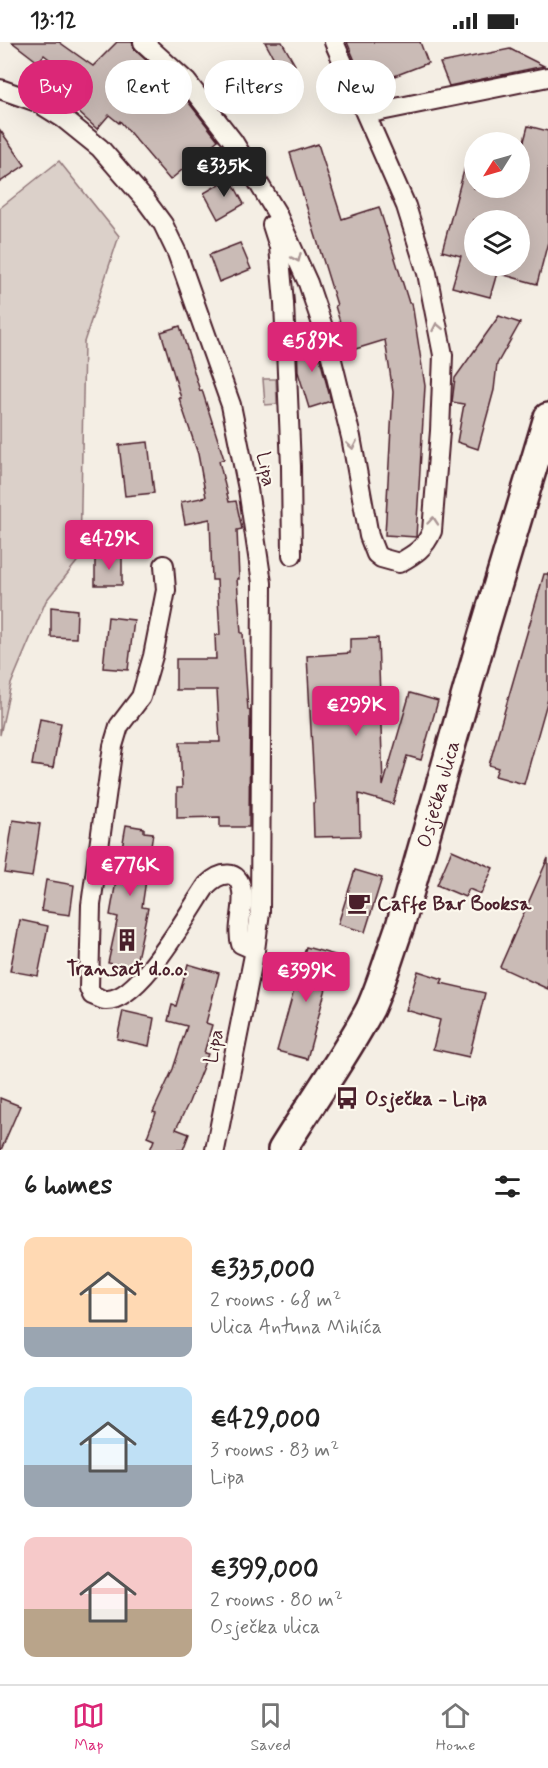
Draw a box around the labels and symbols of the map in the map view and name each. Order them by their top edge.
north arrow [464,132,530,198]
pin: €335K [182,147,266,198]
one-way arrow [290,252,302,263]
pin: €589K [270,322,354,373]
one-way arrow [431,322,444,332]
one-way arrow [346,440,358,449]
street label: Lipa [249,450,282,489]
one-way arrow [426,516,439,525]
pin: €429K [67,520,151,571]
pin: €299K [314,686,398,737]
street label: Osječka ulica [411,737,467,851]
pin: €776K [88,846,172,897]
cafe icon: Caffe Bar Booksa [346,890,372,916]
place label: Caffe Bar Booksa [377,891,532,918]
building icon: Transact d.o.o. [114,927,140,953]
pin: €399K [264,952,348,1003]
place label: Transact d.o.o. [67,956,187,983]
street label: Lipa [198,1027,231,1066]
bus stop icon: Osječka - Lipa [334,1085,360,1111]
place label: Osječka - Lipa [365,1086,487,1113]

